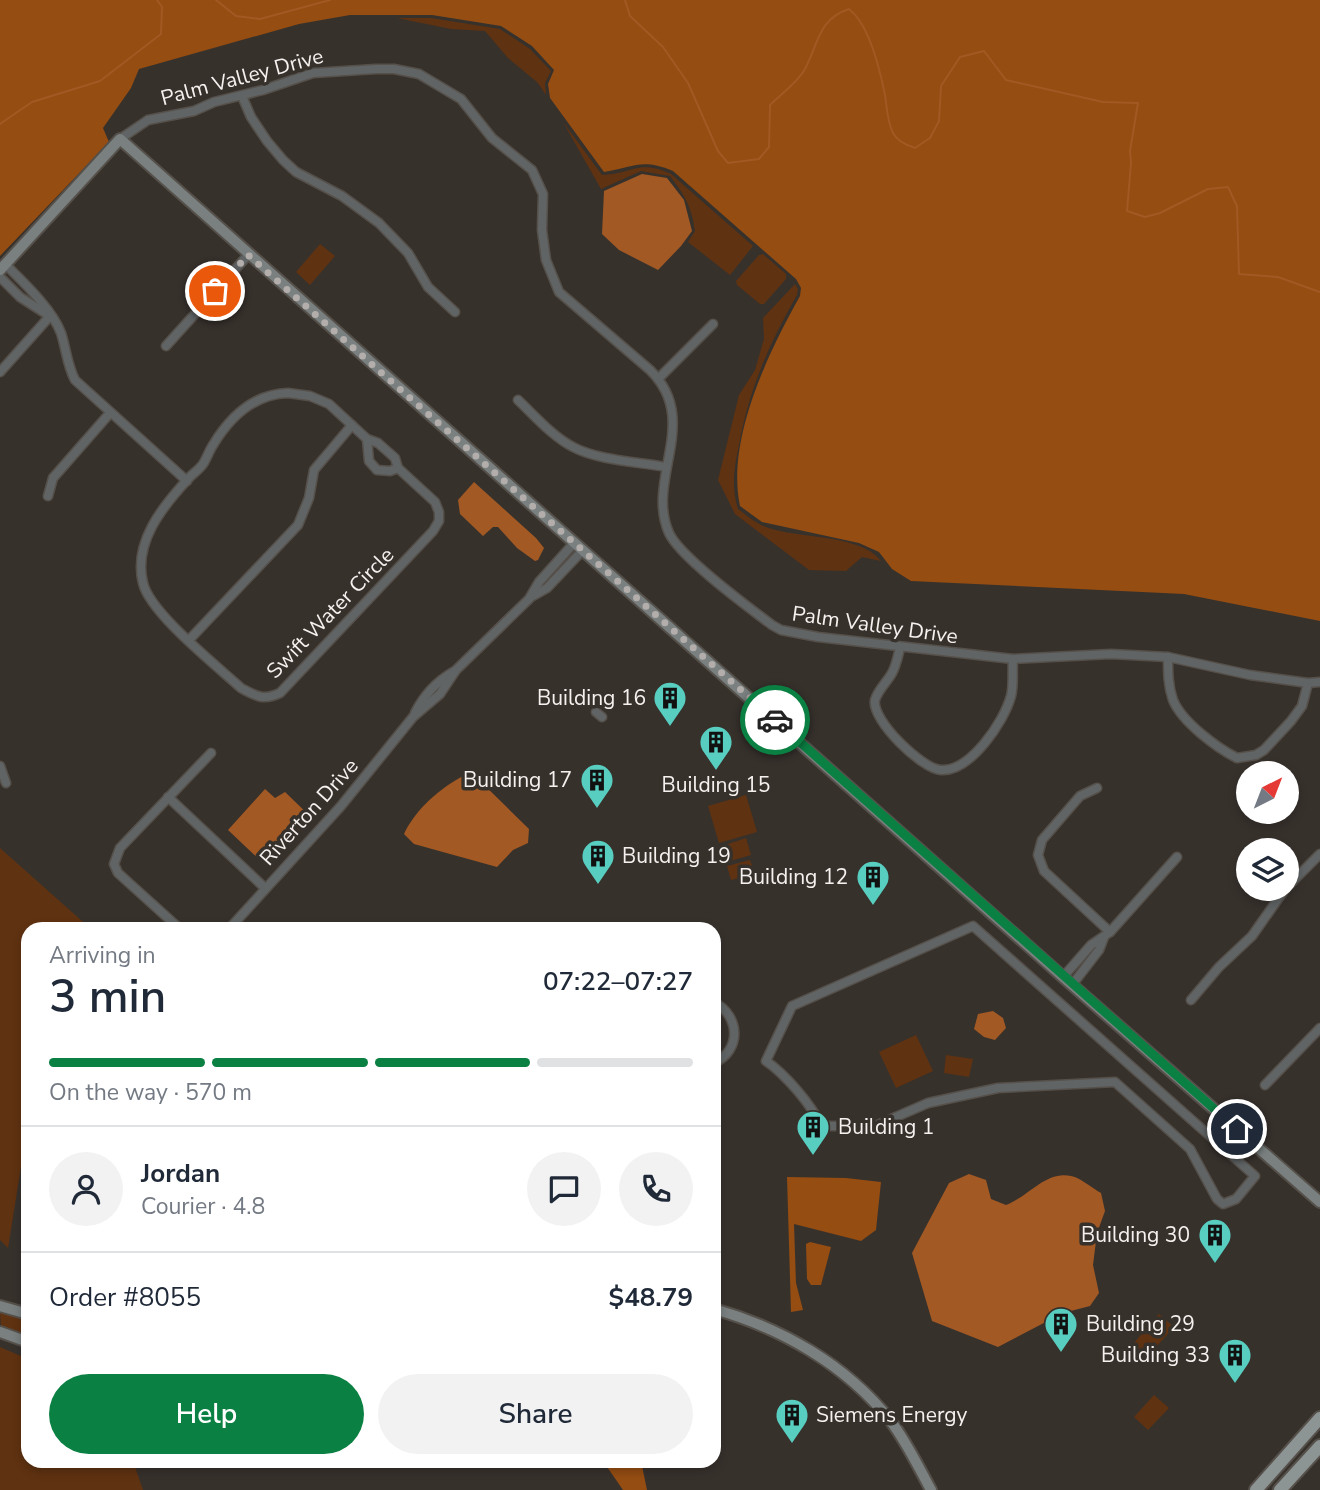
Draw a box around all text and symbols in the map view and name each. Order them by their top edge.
street label: Palm Valley Drive [158,42,326,112]
pin [185,261,245,321]
icon: bag [196,272,234,310]
street label: Swift Water Circle [260,541,400,685]
street label: Palm Valley Drive [790,599,960,651]
building icon: Building 16 [651,679,689,728]
place label: Building 16 [537,684,646,712]
courier [740,685,810,755]
icon: car [756,701,794,739]
building icon: Building 15 [697,723,735,772]
street label: Riverton Drive [253,753,365,871]
building icon: Building 17 [578,761,616,810]
north arrow [1236,761,1298,824]
map controls [1236,761,1299,901]
place label: Building 17 [463,766,572,794]
place label: Building 15 [662,771,770,799]
building icon: Building 19 [579,837,617,886]
button: layers [1236,838,1299,901]
place label: Building 19 [622,842,731,870]
building icon: Building 12 [854,858,892,907]
place label: Building 12 [739,863,848,891]
text: Arriving in [49,940,156,971]
text: 07:22–07:27 [543,964,693,999]
text: 3 min [49,965,166,1028]
text: On the way · 570 m [49,1077,252,1108]
pin [1207,1099,1267,1159]
building icon: Building 1 [794,1108,832,1157]
icon: home [1218,1110,1256,1148]
place label: Building 1 [838,1113,934,1141]
button: person [49,1152,123,1226]
button: chat [527,1152,601,1226]
button: phone [619,1152,693,1226]
text: Jordan [141,1156,220,1191]
text: Courier · 4.8 [141,1191,265,1222]
building icon: Building 30 [1196,1216,1234,1265]
place label: Building 30 [1081,1221,1190,1249]
text: Order #8055 [49,1280,201,1315]
text: $48.79 [609,1280,693,1315]
building icon: Building 29 [1042,1305,1080,1354]
place label: Building 29 [1086,1310,1195,1338]
building icon: Building 33 [1216,1336,1254,1385]
place label: Building 33 [1101,1341,1210,1369]
button: Help [49,1374,364,1454]
button: Share [378,1374,693,1454]
building icon: Siemens Energy [773,1396,811,1445]
place label: Siemens Energy [816,1401,968,1429]

